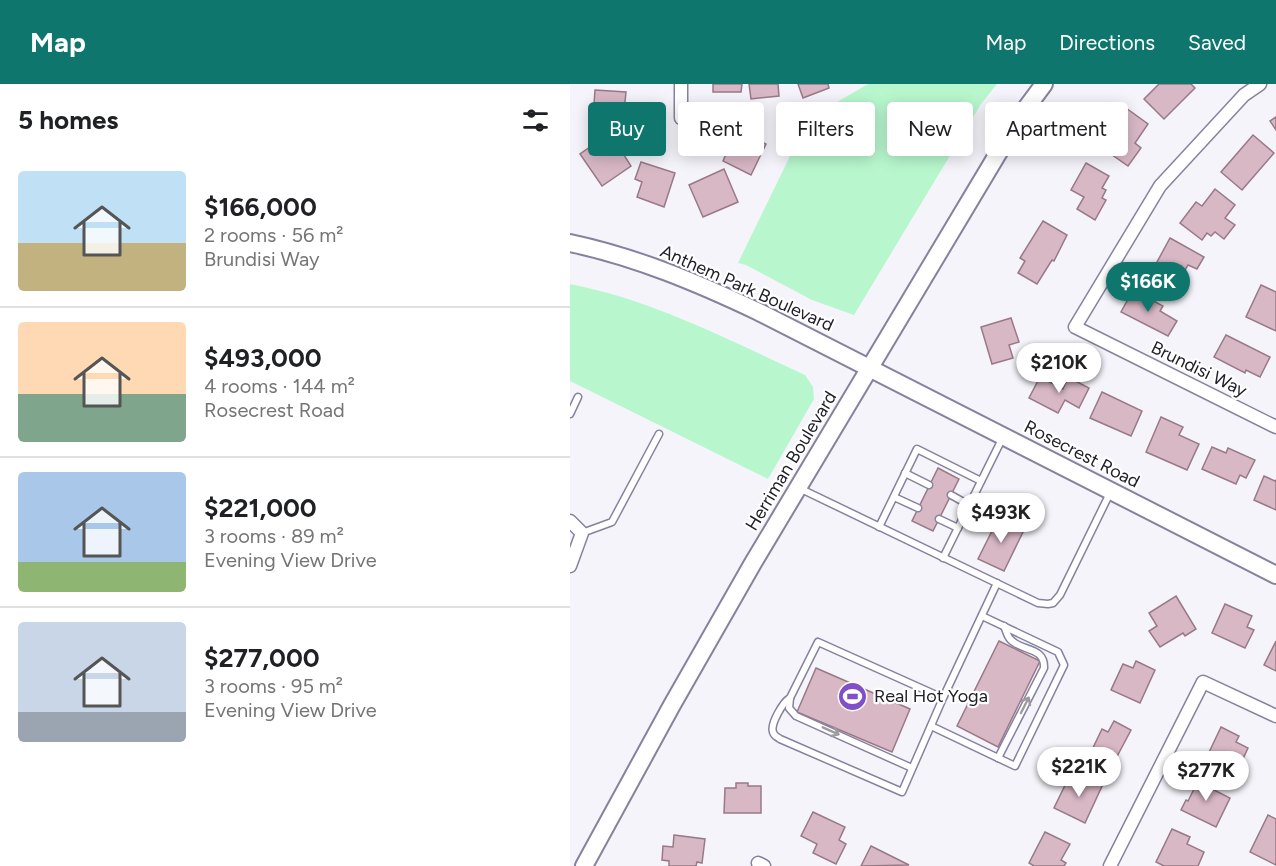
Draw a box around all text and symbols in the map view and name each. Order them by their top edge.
text: Map [30,25,86,59]
text: Map [985,30,1026,55]
text: Directions [1059,30,1155,55]
text: Saved [1188,30,1246,55]
chip: Buy [588,102,666,156]
chip: Rent [678,102,764,156]
chip: Filters [776,102,875,156]
chip: New [887,102,973,156]
chip: Apartment [985,102,1128,156]
text: 5 homes [18,104,118,136]
icon: filters [519,104,552,137]
text: $166,000 [204,191,317,223]
icon: home [66,195,138,267]
text: 2 rooms · 56 m² [204,223,343,247]
street label: Anthem Park Boulevard [657,240,837,336]
text: Brundisi Way [204,247,320,271]
pin: $166K [1106,262,1190,313]
text: $166K [1120,269,1176,293]
street label: Brundisi Way [1147,336,1251,402]
text: $493,000 [204,342,322,374]
pin: $210K [1017,343,1101,394]
icon: home [66,346,138,418]
text: $210K [1030,350,1088,374]
text: 4 rooms · 144 m² [204,374,355,398]
street label: Herriman Boulevard [741,387,841,535]
text: Rosecrest Road [204,398,345,422]
street label: Rosecrest Road [1021,415,1143,493]
text: $221,000 [204,492,317,524]
pin: $493K [959,493,1043,544]
icon: home [66,496,138,568]
text: $493K [971,500,1031,524]
text: 3 rooms · 89 m² [204,524,344,548]
text: Evening View Drive [204,548,377,572]
text: $277,000 [204,642,320,674]
icon: home [66,646,138,718]
text: 3 rooms · 95 m² [204,674,343,698]
sports icon: Real Hot Yoga [837,680,869,712]
place label: Real Hot Yoga [874,685,988,707]
one-way arrow [1019,697,1031,715]
text: Evening View Drive [204,698,377,722]
one-way arrow [821,726,839,738]
pin: $221K [1037,747,1121,798]
pin: $277K [1164,751,1248,802]
text: $221K [1051,754,1107,778]
text: $277K [1177,758,1235,782]

